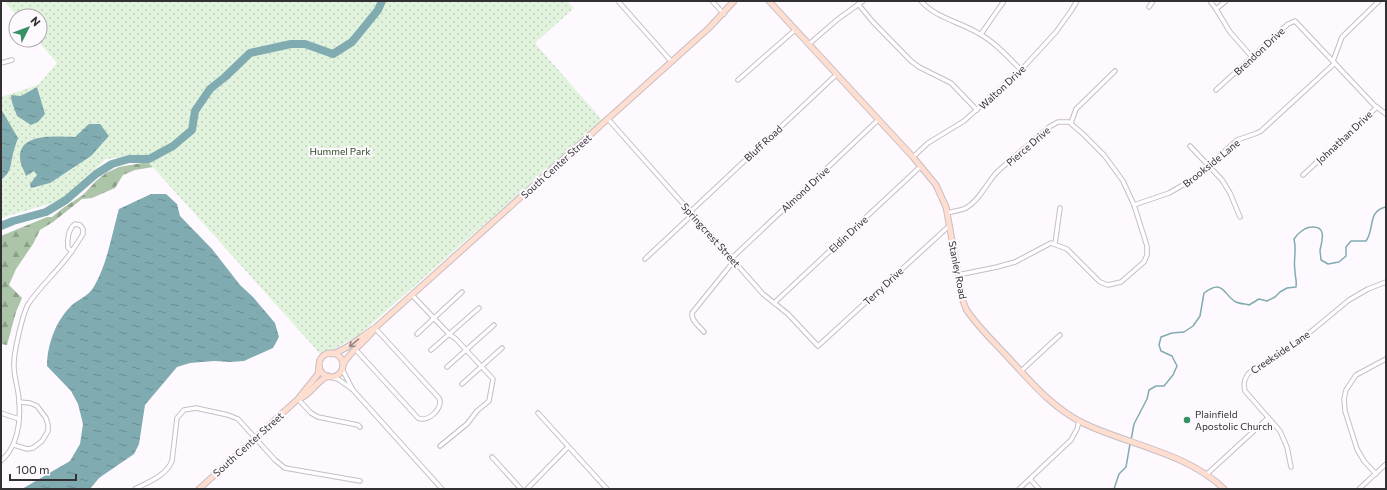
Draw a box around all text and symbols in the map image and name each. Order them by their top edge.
north arrow [8,8,48,48]
text: N [28,14,43,28]
street label: Brendon Drive [1231,25,1287,77]
street label: Walton Drive [976,62,1028,112]
street label: Johnathan Drive [1313,108,1375,166]
street label: Bluff Road [742,122,785,164]
street label: Pierce Drive [1004,124,1052,168]
street label: South Center Street [518,131,594,201]
street label: Brookside Lane [1180,136,1242,190]
park label: Hummel Park [309,145,371,157]
street label: Almond Drive [778,164,832,214]
street label: Springcrest Street [679,200,743,270]
street label: Eldin Drive [826,213,870,255]
street label: Stanley Road [946,240,970,300]
street label: Terry Drive [861,265,905,307]
street label: Creekside Lane [1248,328,1312,376]
one-way arrow [349,338,360,347]
place label: Plainfield Apostolic Church [1195,408,1273,432]
street label: South Center Street [210,409,286,479]
marker: Plainfield Apostolic Church [1182,415,1192,425]
scale bar [10,456,76,482]
text: 100 m [16,462,50,476]

